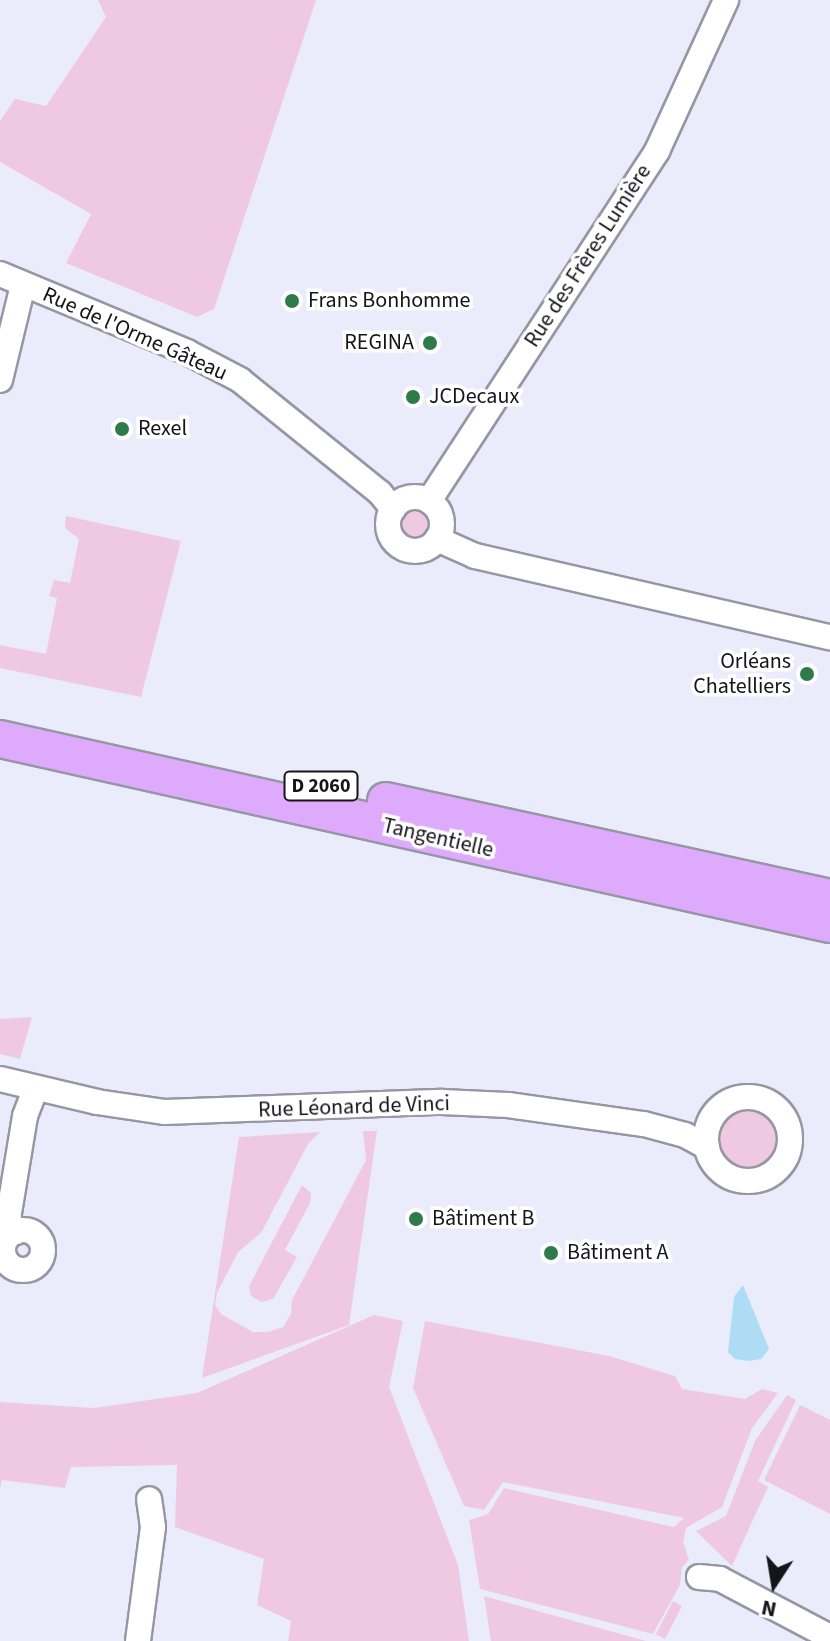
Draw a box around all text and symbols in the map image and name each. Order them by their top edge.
street label: Rue des Frères Lumière [519,160,657,352]
street label: Rue de l'Orme Gâteau [39,281,231,387]
place label: Frans Bonhomme [308,288,470,314]
marker: Frans Bonhomme [283,292,301,310]
place label: REGINA [344,330,414,356]
marker: REGINA [421,334,439,352]
place label: JCDecaux [429,384,519,410]
marker: JCDecaux [404,388,422,406]
place label: Rexel [138,416,187,442]
marker: Rexel [113,420,131,438]
place label: Orléans Chatelliers [693,648,791,700]
marker: Orléans Chatelliers [798,665,816,683]
road number: D 2060 [283,770,359,802]
street label: Tangentielle [380,812,496,864]
street label: Rue Léonard de Vinci [258,1090,450,1124]
place label: Bâtiment B [432,1206,535,1232]
marker: Bâtiment B [407,1210,425,1228]
place label: Bâtiment A [567,1240,669,1266]
marker: Bâtiment A [542,1244,560,1262]
north arrow [734,1545,814,1625]
text: N [759,1591,780,1626]

